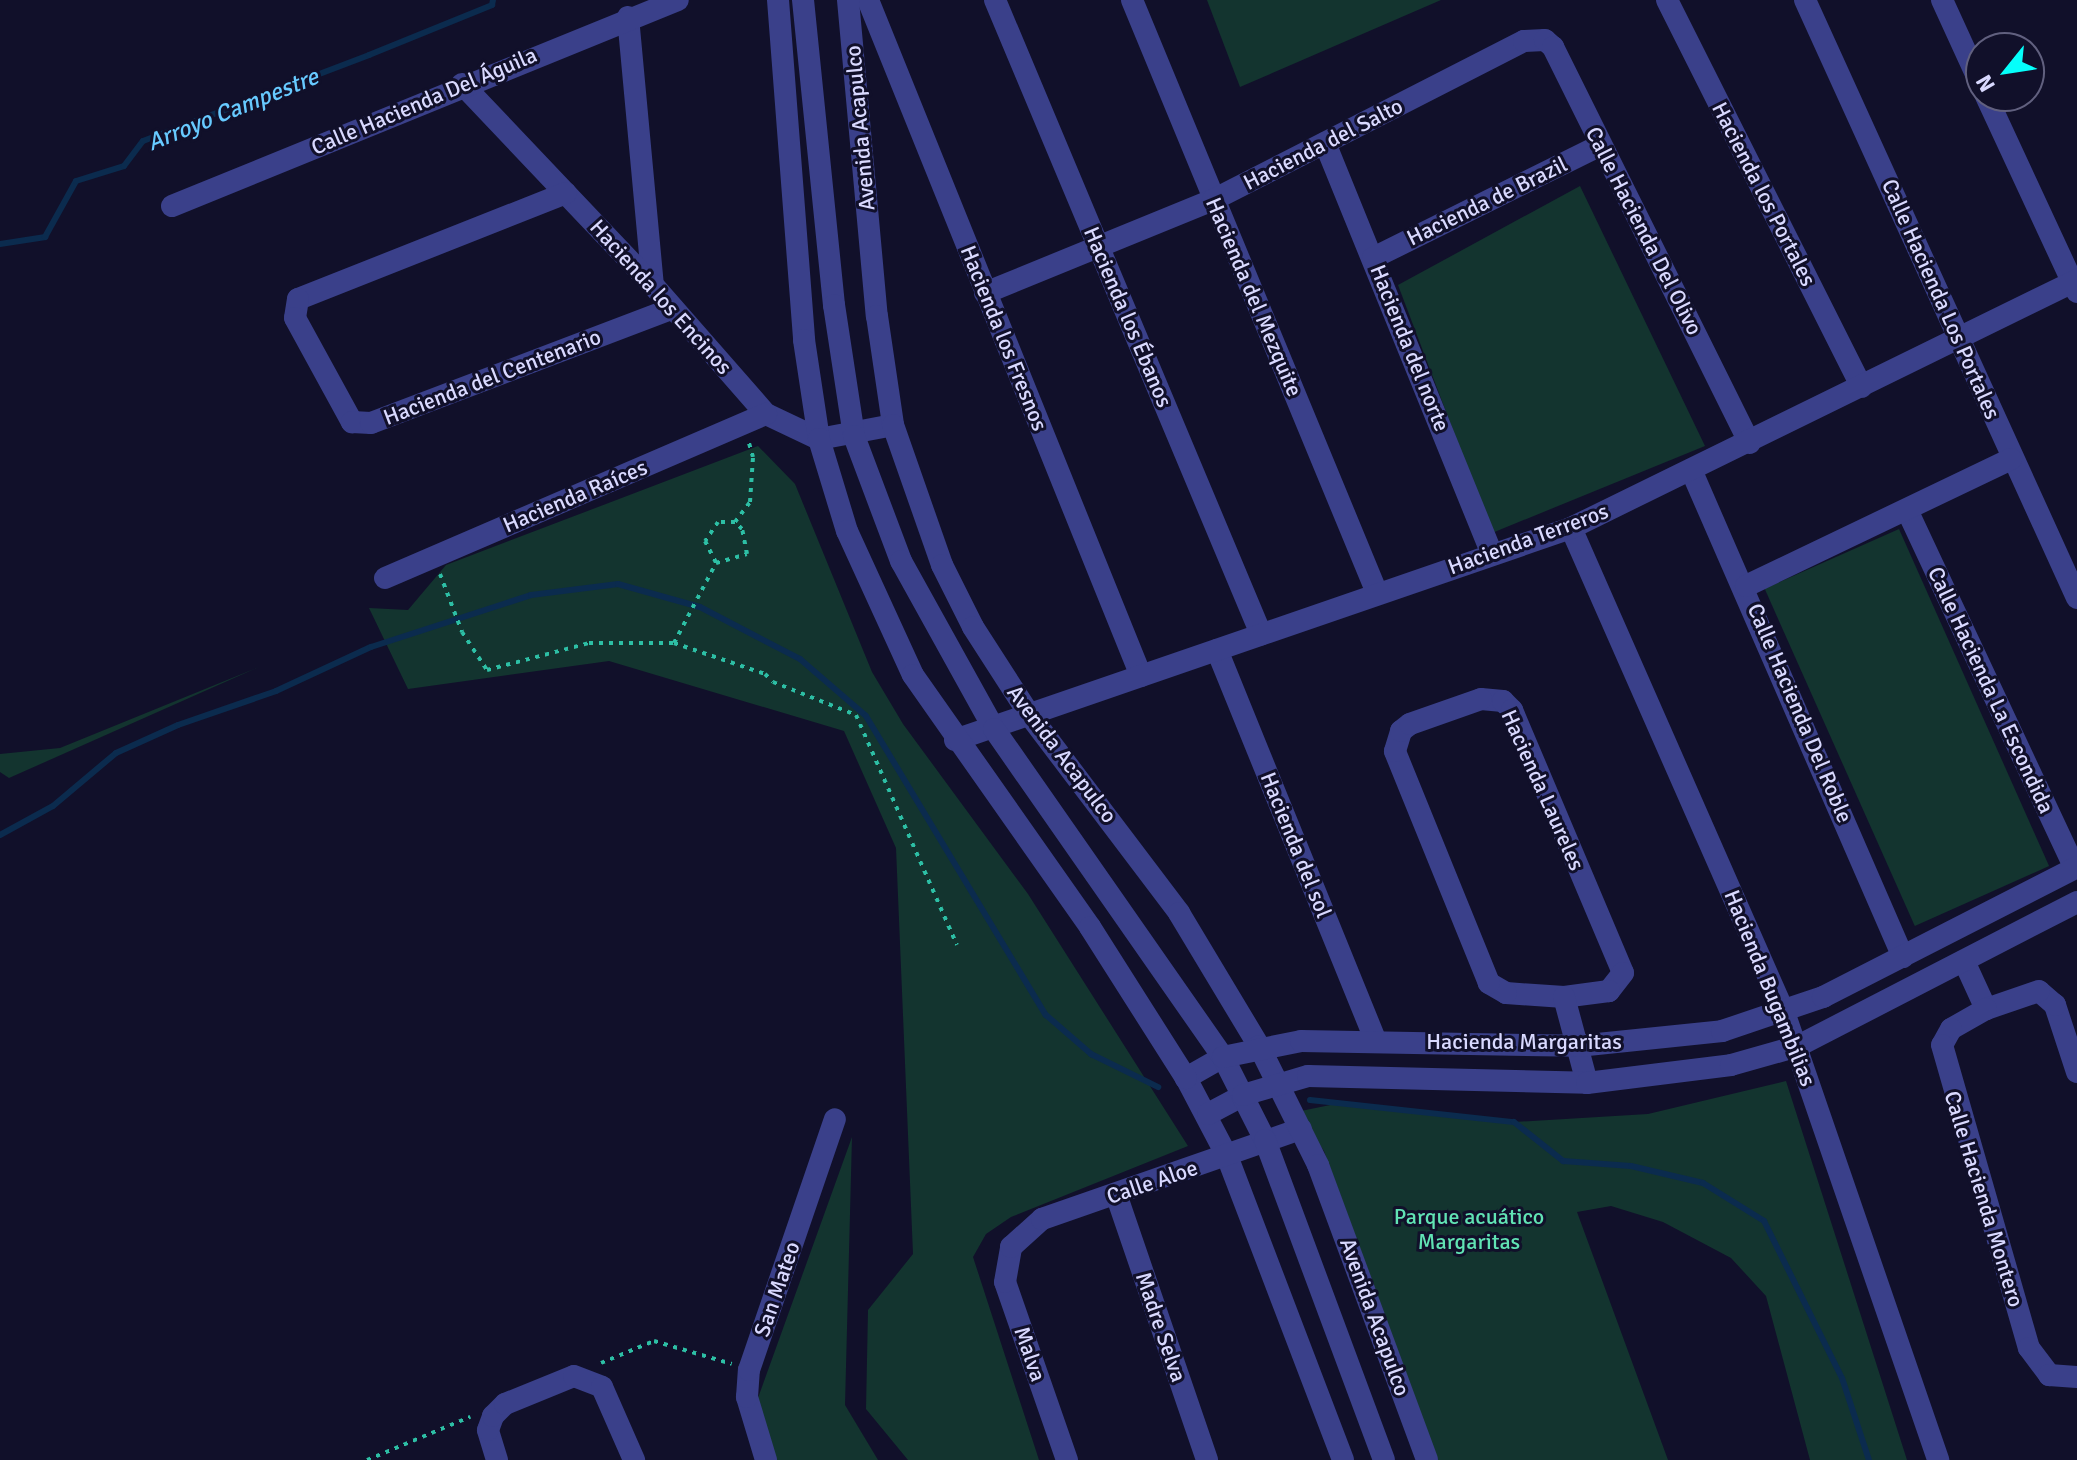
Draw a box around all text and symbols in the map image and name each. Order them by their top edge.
north arrow [1965,32,2045,112]
street label: Calle Hacienda Del Águila [307,41,541,161]
street label: Avenida Acapulco [840,44,880,212]
water label: Arroyo Campestre [143,62,323,158]
text: N [1970,70,2001,97]
street label: Hacienda del Salto [1239,92,1407,196]
street label: Hacienda los Portales [1706,98,1822,290]
street label: Calle Hacienda Del Olivo [1580,123,1708,339]
street label: Hacienda de Brazil [1403,151,1571,251]
street label: Calle Hacienda Los Portales [1876,175,2006,423]
street label: Hacienda del Mezquite [1200,194,1308,400]
street label: Hacienda los Encinos [584,214,738,380]
street label: Hacienda los Ébanos [1078,223,1178,411]
street label: Hacienda los Fresnos [955,241,1053,435]
street label: Hacienda del norte [1364,261,1456,435]
street label: Hacienda del Centenario [380,323,604,431]
street label: Hacienda Raíces [499,454,651,538]
street label: Hacienda Terreros [1444,498,1612,580]
street label: Calle Hacienda La Escondida [1922,562,2060,818]
street label: Calle Hacienda Del Roble [1742,599,1858,827]
street label: Avenida Acapulco [1002,680,1122,828]
street label: Hacienda Laureles [1496,706,1590,874]
street label: Hacienda del sol [1255,768,1337,922]
street label: Hacienda Bugambilias [1719,886,1821,1090]
street label: Hacienda Margaritas [1426,1029,1622,1055]
street label: Calle Hacienda Montero [1939,1088,2029,1310]
street label: Calle Aloe [1103,1154,1201,1210]
park label: Parque acuático Margaritas [1394,1203,1544,1254]
street label: Avenida Acapulco [1334,1235,1416,1399]
street label: San Mateo [748,1238,806,1340]
street label: Madre Selva [1130,1269,1192,1385]
street label: Malva [1008,1323,1052,1385]

